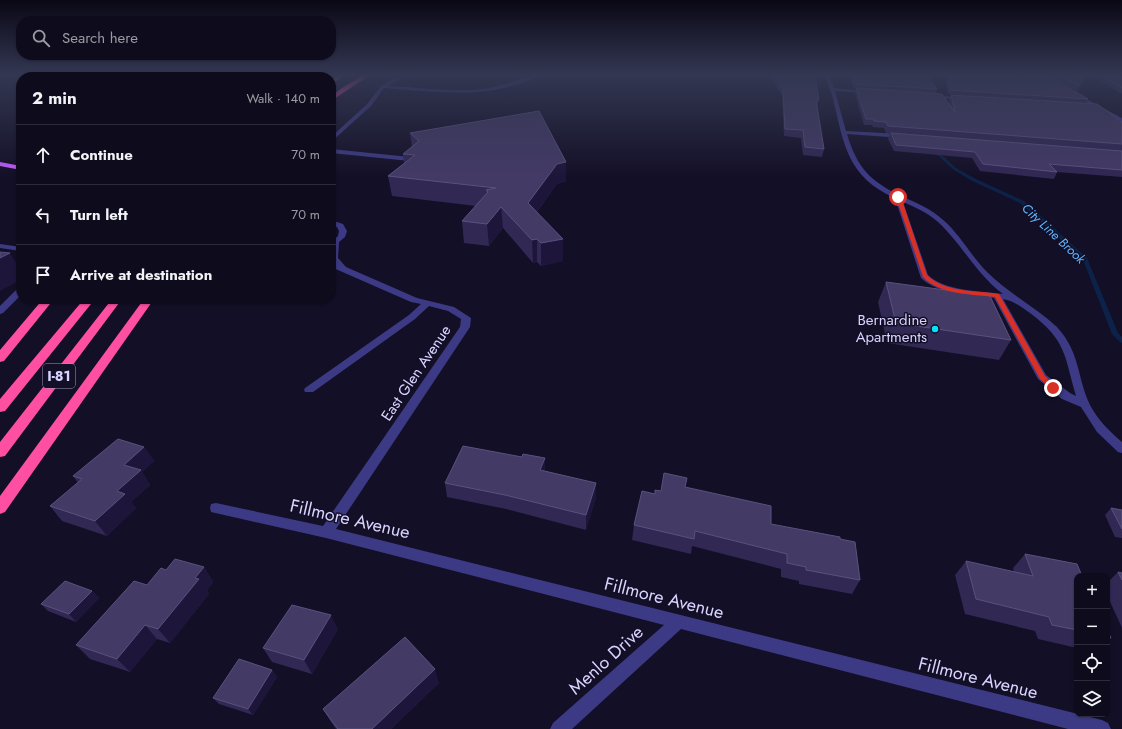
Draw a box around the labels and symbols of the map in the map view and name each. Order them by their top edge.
route start [889,188,907,206]
water label: City Line Brook [1018,199,1090,268]
place label: Bernardine Apartments [856,309,927,348]
street label: East Glen Avenue [376,320,456,425]
marker: Bernardine Apartments [930,324,940,334]
road number: I-81 [43,364,75,388]
route end [1044,379,1062,397]
street label: Fillmore Avenue [287,493,413,545]
street label: Fillmore Avenue [601,571,727,625]
street label: Menlo Drive [563,619,649,701]
street label: Fillmore Avenue [915,651,1041,705]

